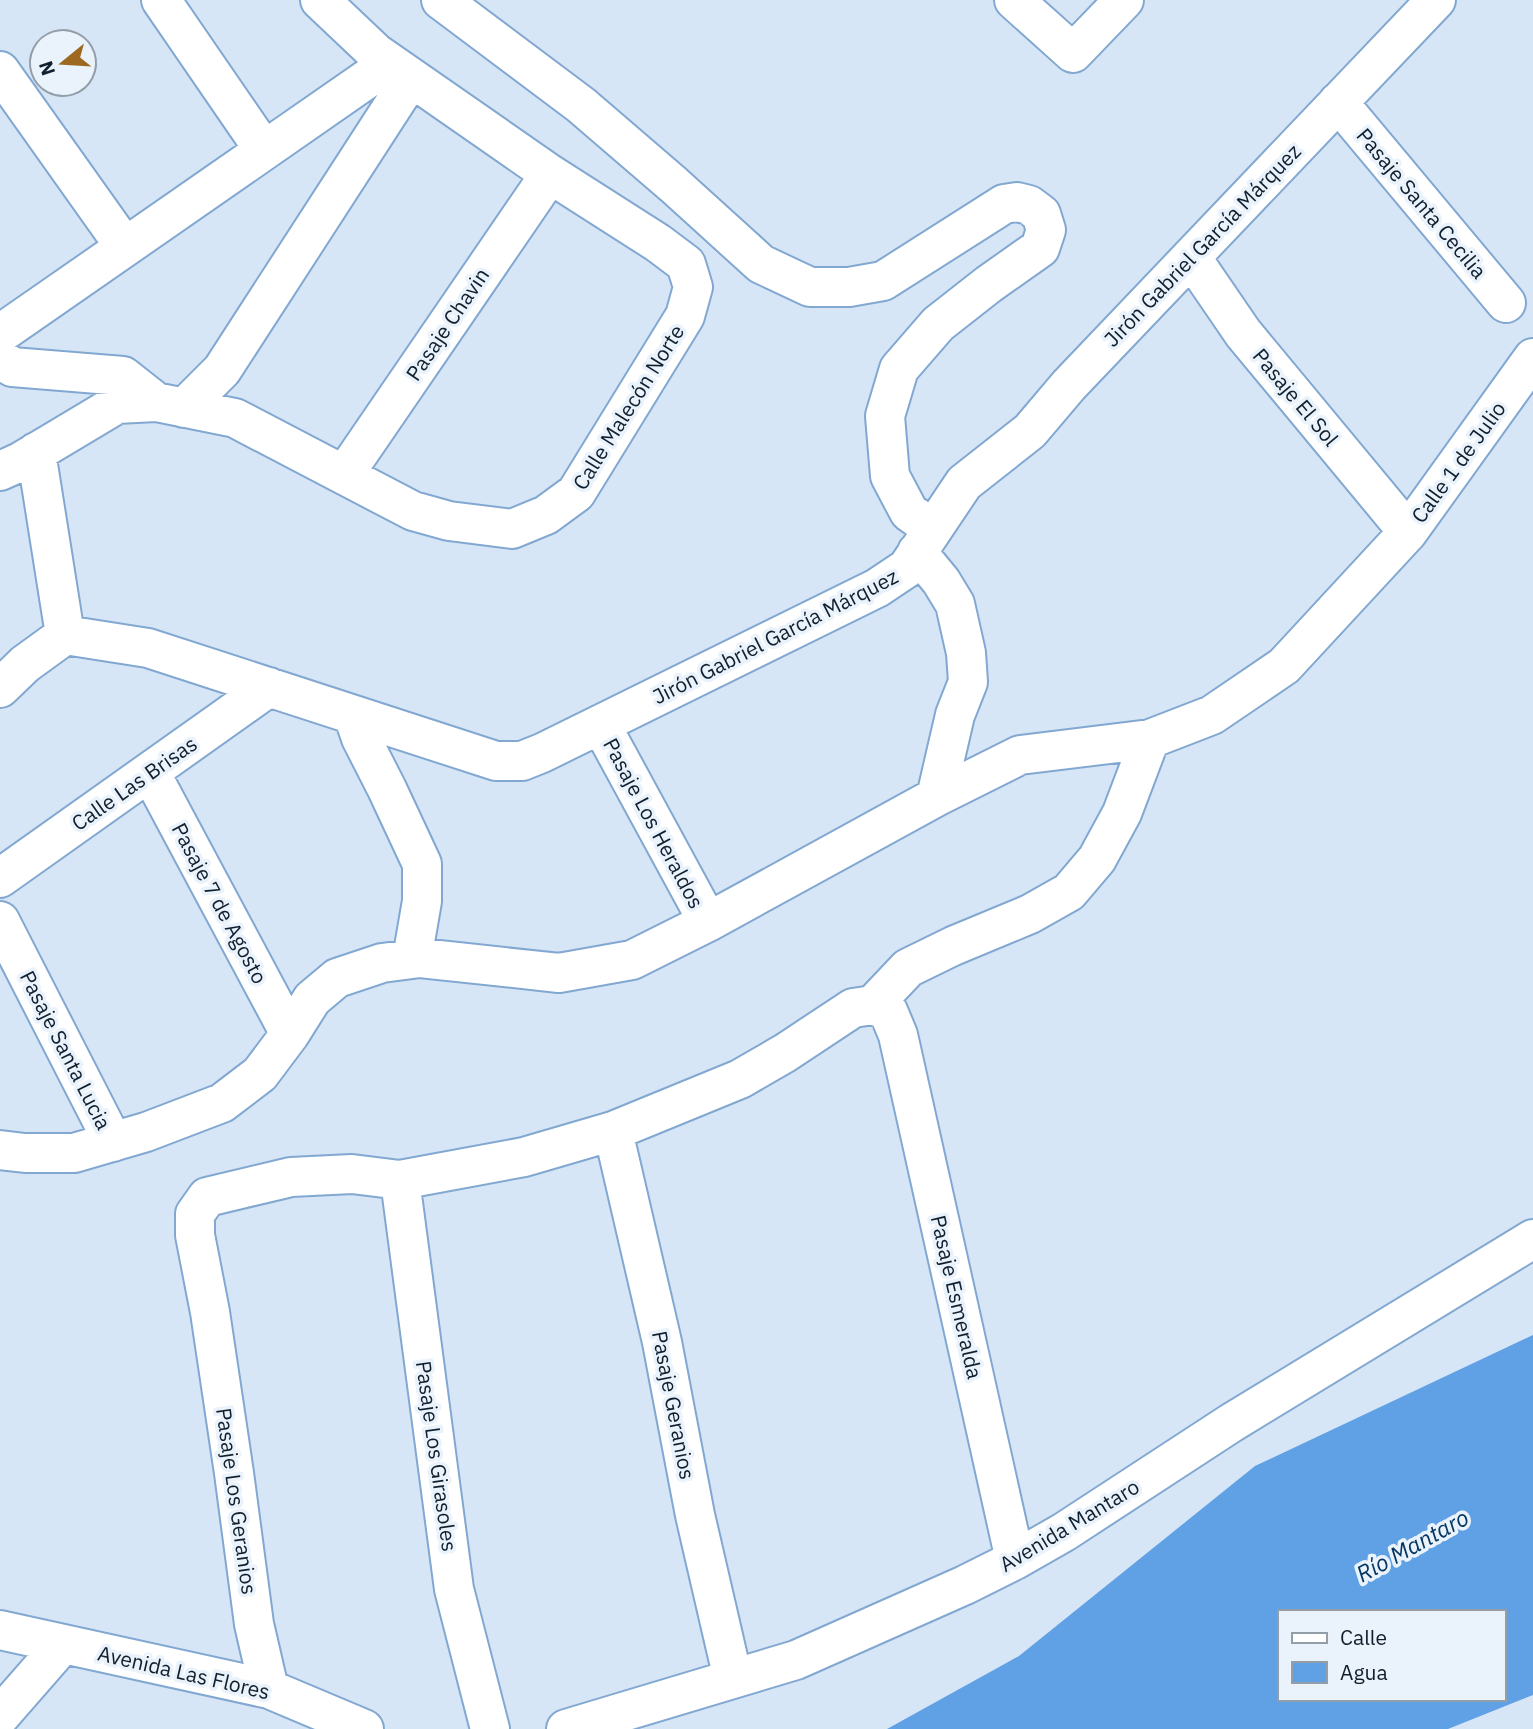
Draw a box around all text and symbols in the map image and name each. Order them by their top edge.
north arrow [28,28,98,98]
text: N [33,58,60,79]
street label: Pasaje Santa Cecilia [1351,122,1493,284]
street label: Jirón Gabriel García Márquez [1097,137,1307,353]
street label: Pasaje Chavin [399,262,495,386]
street label: Calle Malecón Norte [566,319,690,495]
street label: Pasaje El Sol [1247,342,1345,452]
street label: Calle 1 de Julio [1404,396,1512,528]
street label: Jirón Gabriel García Márquez [648,562,903,710]
street label: Calle Las Brisas [66,729,202,837]
street label: Pasaje Los Heraldos [597,733,711,913]
street label: Pasaje 7 de Agosto [166,818,274,988]
street label: Pasaje Santa Lucia [14,966,118,1134]
street label: Pasaje Esmeralda [925,1212,989,1382]
street label: Pasaje Geranios [646,1328,702,1482]
street label: Pasaje Los Girasoles [410,1359,464,1553]
street label: Pasaje Los Geranios [210,1406,264,1596]
street label: Avenida Mantaro [994,1472,1144,1578]
water label: Río Mantaro [1350,1502,1474,1588]
legend [1278,1610,1505,1701]
text: Calle [1340,1623,1387,1651]
street label: Avenida Las Flores [95,1639,273,1705]
text: Agua [1340,1658,1388,1686]

